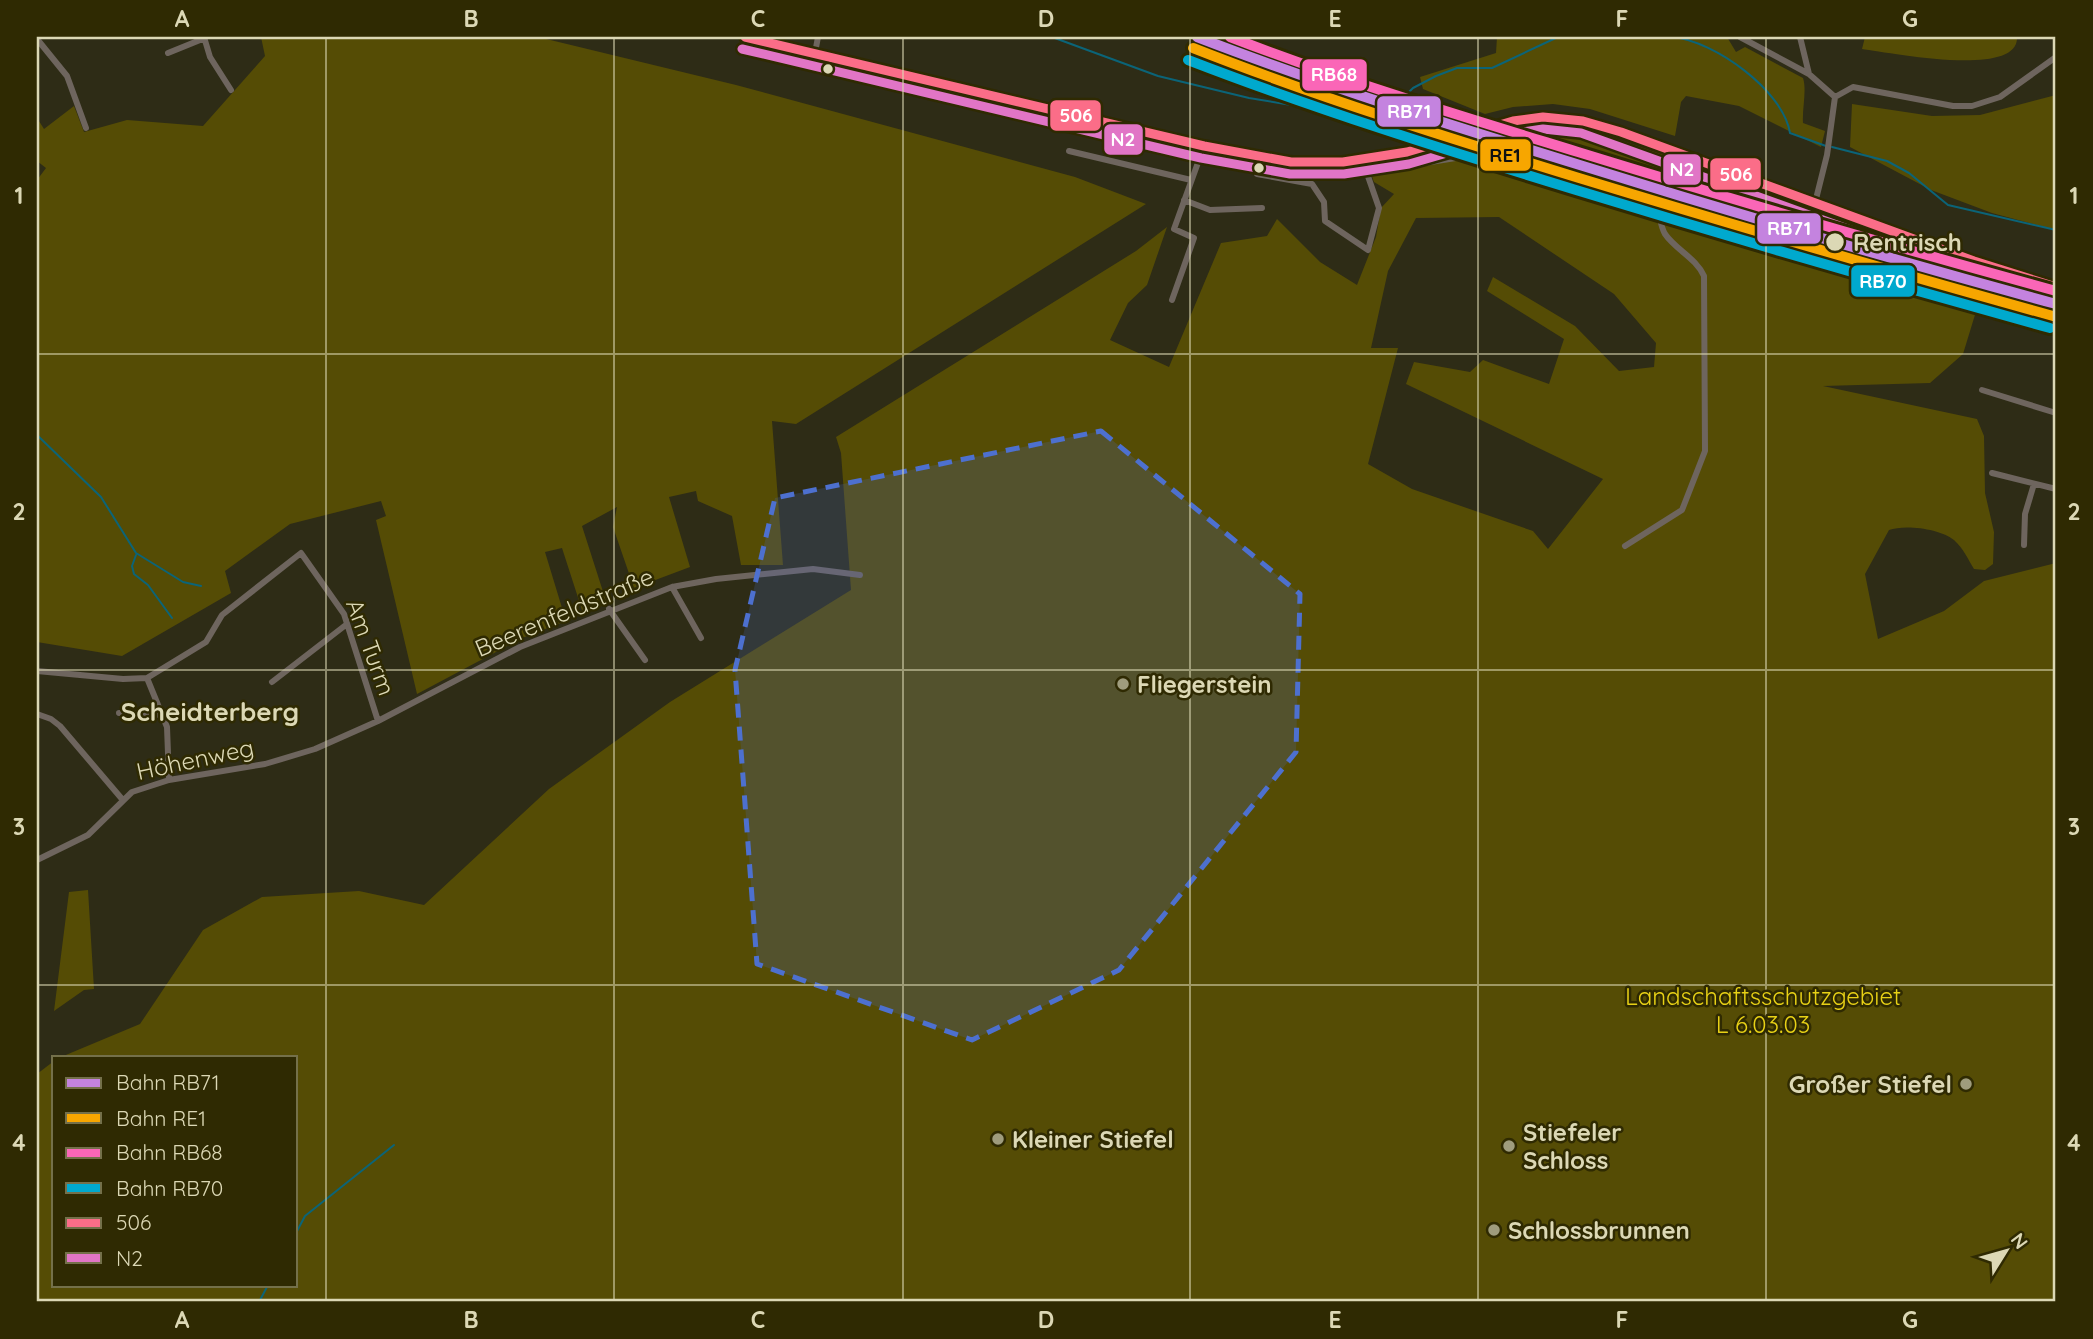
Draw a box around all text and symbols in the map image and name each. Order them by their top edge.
text: A [175,4,190,33]
text: B [463,4,479,33]
text: C [751,4,765,33]
text: D [1038,4,1054,33]
text: E [1328,4,1342,33]
text: F [1616,4,1628,33]
text: G [1902,4,1918,33]
line badge: RB68 [1301,58,1368,92]
unlabelled marker [821,62,835,76]
text: RB68 [1311,62,1357,86]
line badge: RB71 [1376,95,1442,128]
line badge: 506 [1049,99,1102,132]
text: RB71 [1387,99,1431,123]
text: 506 [1059,103,1093,127]
line badge: N2 [1103,123,1144,156]
text: N2 [1111,127,1135,151]
line badge: RE1 [1479,138,1532,172]
text: RE1 [1489,143,1521,167]
line badge: N2 [1662,153,1702,186]
text: N2 [1670,157,1694,181]
line badge: 506 [1709,157,1762,191]
unlabelled marker [1252,161,1266,175]
text: 506 [1719,162,1753,186]
text: 1 [15,181,23,210]
text: 1 [2070,181,2078,210]
line badge: RB71 [1756,212,1822,245]
text: RB71 [1767,216,1811,240]
place label: Rentrisch [1853,227,1962,257]
marker: Rentrisch [1824,231,1846,253]
line badge: RB70 [1850,264,1916,298]
text: RB70 [1859,269,1907,293]
text: 2 [12,497,26,526]
text: 2 [2067,497,2081,526]
street label: Beerenfeldstraße [470,561,658,663]
street label: Am Turm [340,595,402,699]
place label: Fliegerstein [1137,669,1271,699]
marker: Fliegerstein [1115,676,1131,692]
district label: Scheidterberg [121,695,299,728]
street label: Höhenweg [134,732,256,786]
text: 3 [13,812,25,841]
text: 3 [2068,812,2080,841]
park label: Landschaftsschutzgebiet L 6.03.03 [1625,981,1901,1039]
legend [52,1056,298,1286]
text: Bahn RB71 [116,1069,219,1095]
place label: Großer Stiefel [1789,1069,1952,1099]
marker: Großer Stiefel [1958,1076,1974,1092]
text: Bahn RE1 [116,1105,206,1131]
place label: Stiefeler Schloss [1523,1117,1622,1175]
place label: Kleiner Stiefel [1012,1124,1174,1154]
text: 4 [12,1128,26,1157]
text: 4 [2067,1128,2081,1157]
marker: Kleiner Stiefel [990,1131,1006,1147]
marker: Stiefeler Schloss [1501,1138,1517,1154]
text: Bahn RB68 [116,1139,223,1165]
text: Bahn RB70 [116,1175,223,1201]
text: 506 [116,1209,151,1235]
place label: Schlossbrunnen [1508,1215,1690,1245]
north arrow [1970,1216,2040,1286]
marker: Schlossbrunnen [1486,1222,1502,1238]
text: N [2006,1228,2033,1254]
text: N2 [116,1245,143,1271]
text: A [175,1305,190,1334]
text: B [463,1305,479,1334]
text: C [751,1305,765,1334]
text: D [1038,1305,1054,1334]
text: E [1328,1305,1342,1334]
text: F [1616,1305,1628,1334]
text: G [1902,1305,1918,1334]

